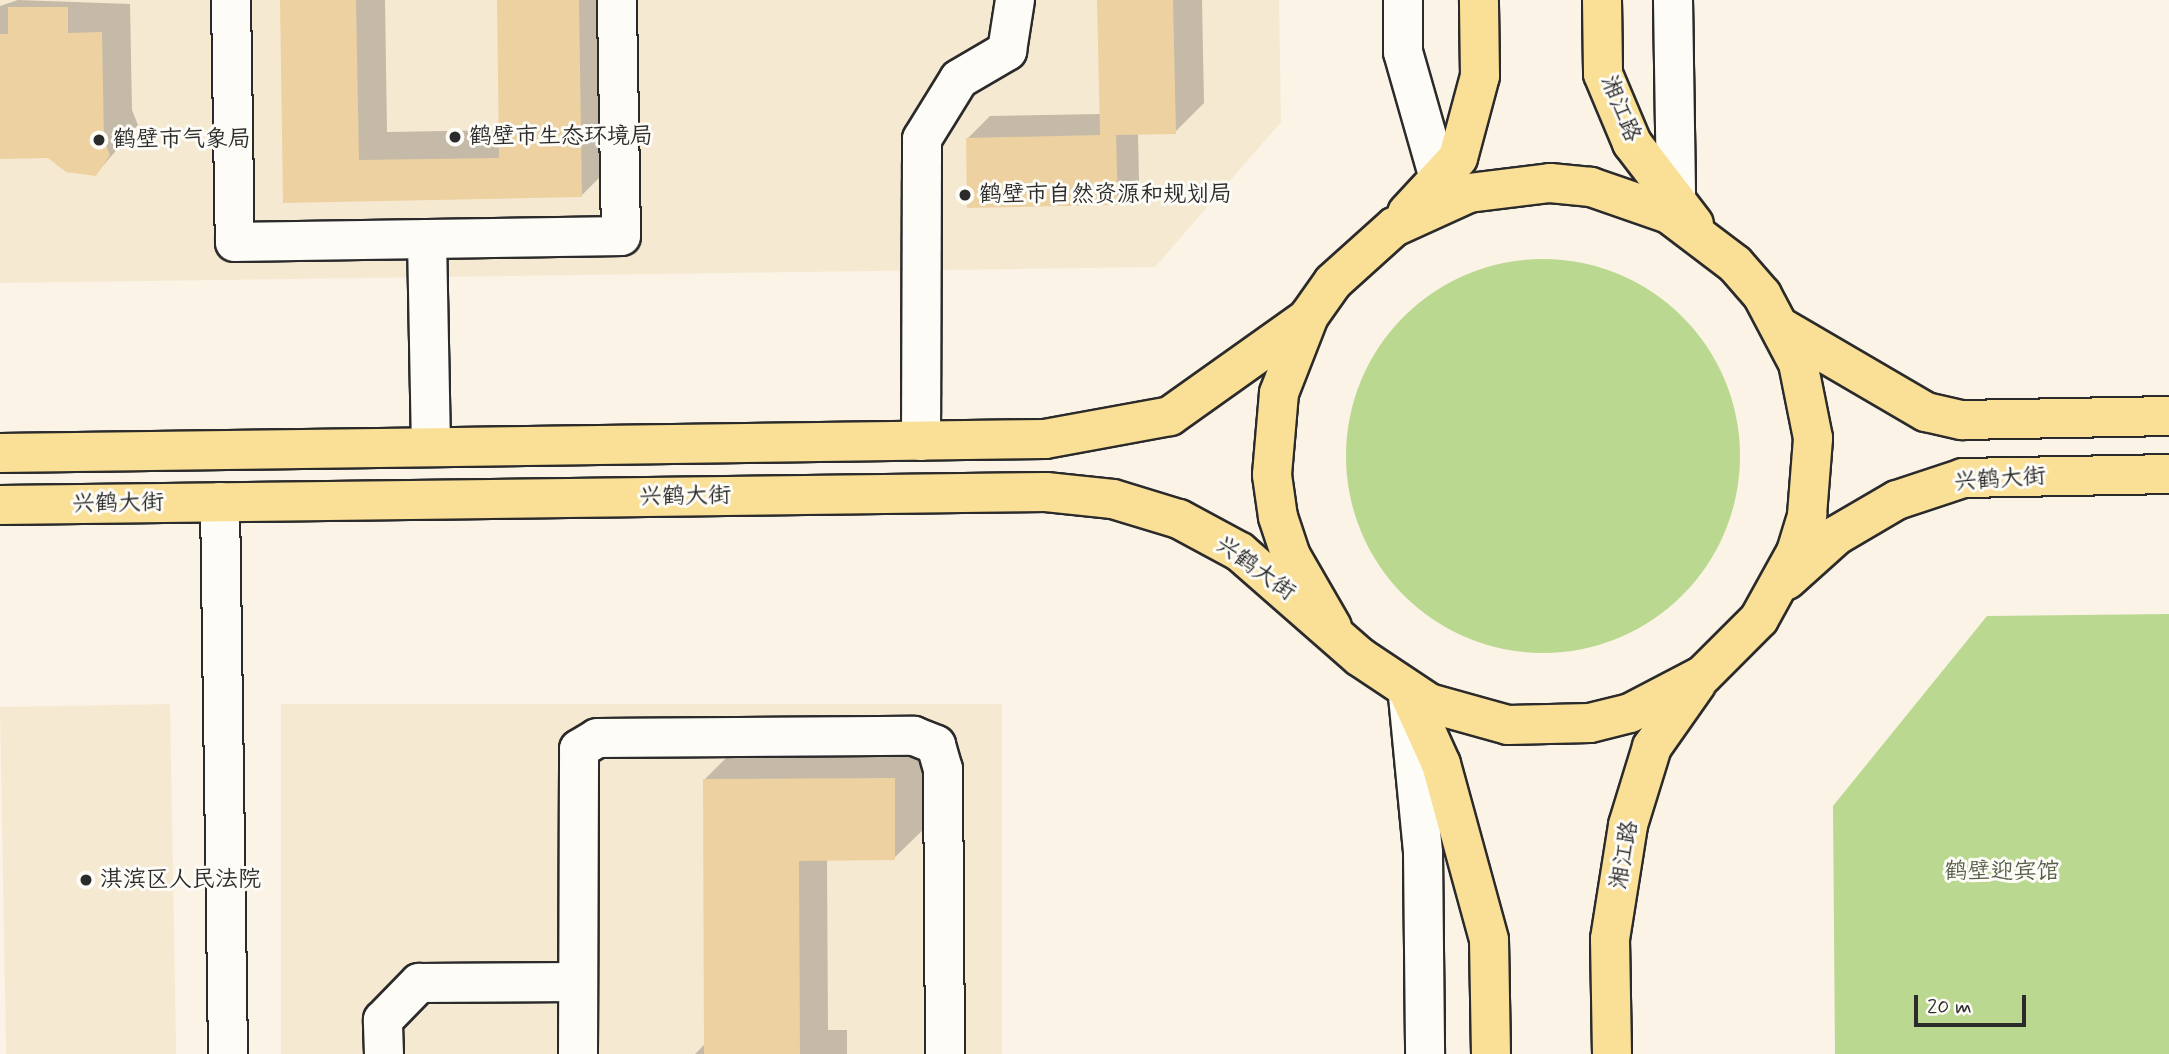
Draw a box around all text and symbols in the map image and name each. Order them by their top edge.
street label: 湘江路 [1594,72,1646,146]
place label: 鹤壁市生态环境局 [469,123,653,151]
place label: 鹤壁市气象局 [113,126,251,154]
marker: 鹤壁市生态环境局 [447,129,463,145]
marker: 鹤壁市气象局 [91,132,107,148]
place label: 鹤壁市自然资源和规划局 [979,181,1232,209]
marker: 鹤壁市自然资源和规划局 [957,187,973,203]
street label: 兴鹤大街 [1953,463,2047,497]
street label: 兴鹤大街 [639,482,731,512]
street label: 兴鹤大街 [72,489,164,519]
street label: 兴鹤大街 [1210,531,1300,607]
street label: 湘江路 [1605,819,1645,891]
park label: 鹤壁迎宾馆 [1945,858,2059,886]
place label: 淇滨区人民法院 [100,866,261,894]
marker: 淇滨区人民法院 [78,872,94,888]
scale bar [1917,981,2029,1025]
text: 20 m [1927,993,1972,1021]

